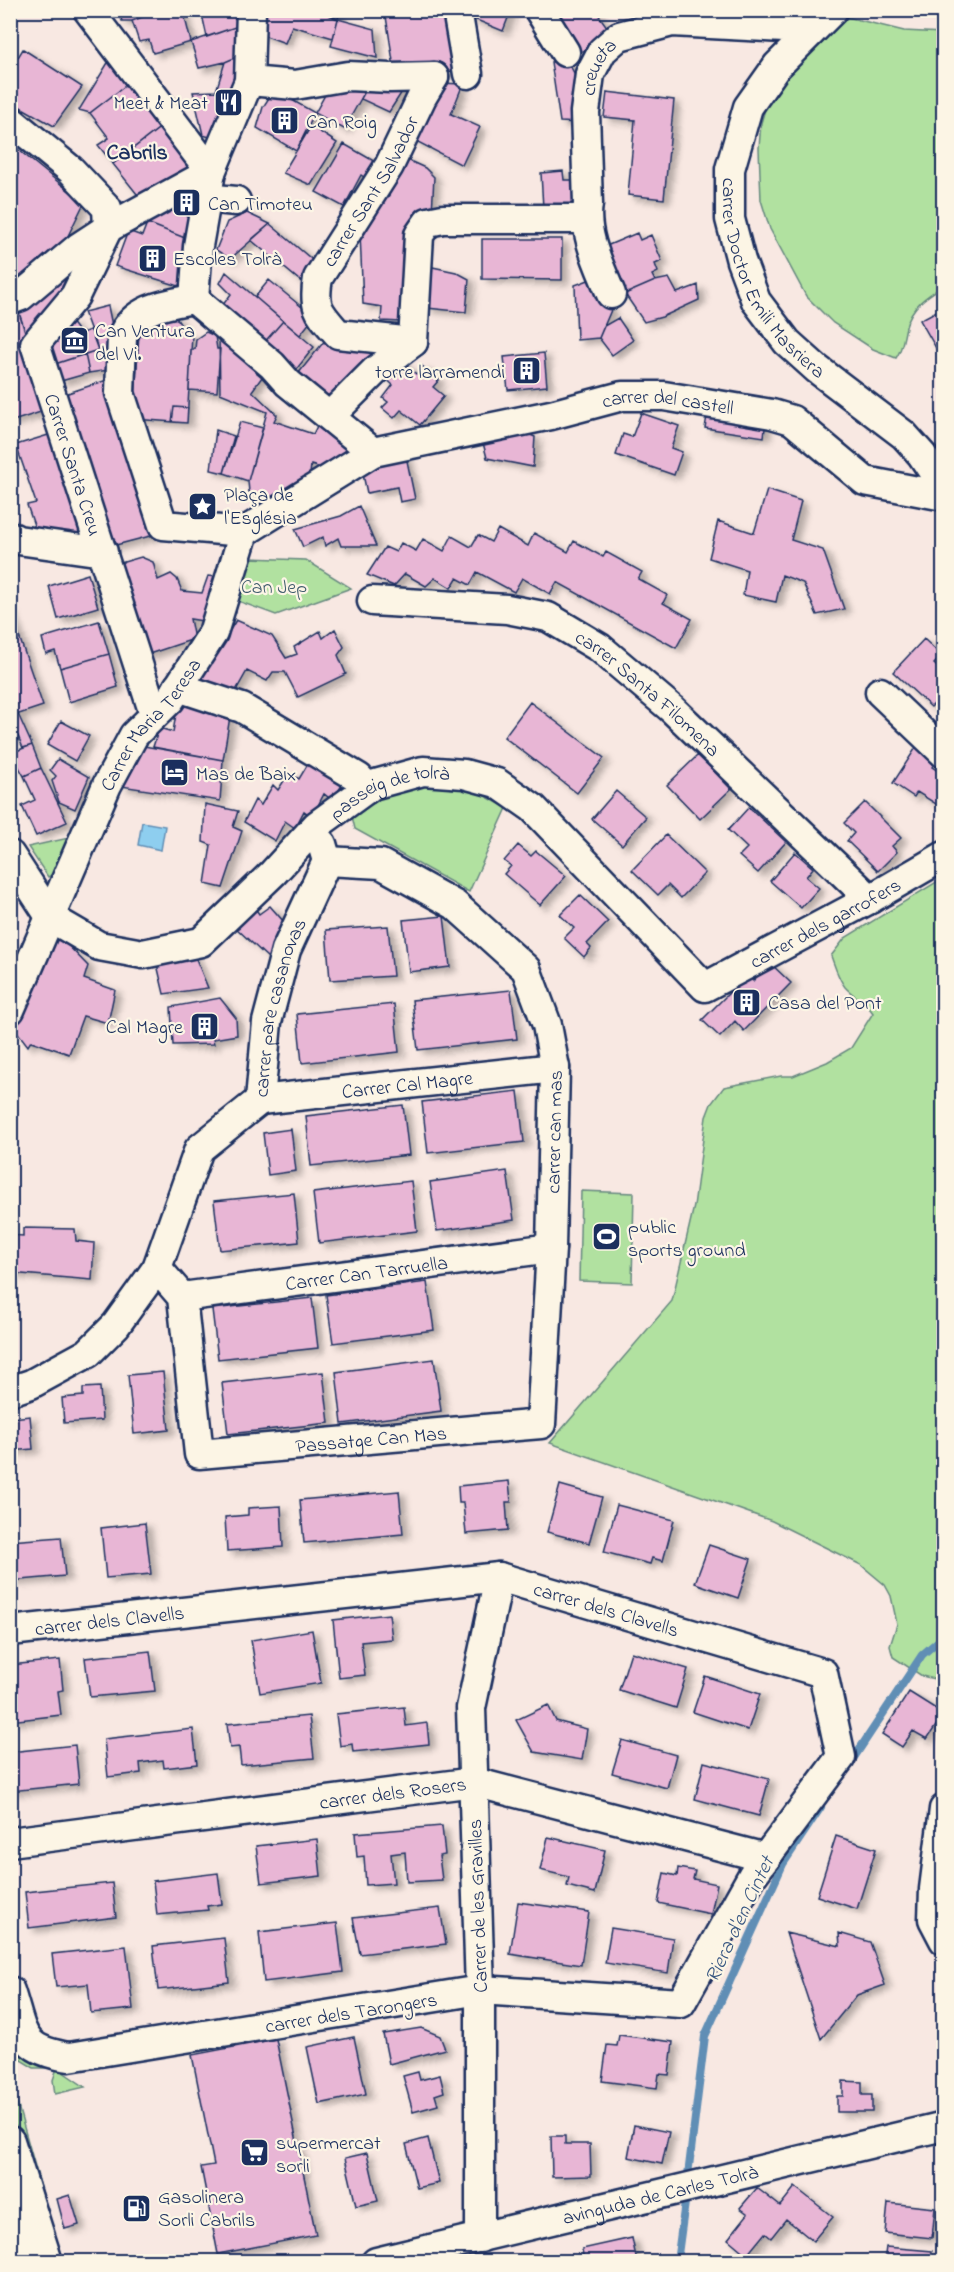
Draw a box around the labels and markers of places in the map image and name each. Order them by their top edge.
restaurant icon: Meet & Meat [213,86,245,118]
place label: Meet & Meat [113,90,208,119]
building icon: Can Roig [269,105,301,137]
place label: Can Roig [306,109,377,139]
building icon: Can Timoteu [171,187,203,219]
place label: Can Timoteu [208,191,313,220]
building icon: Escoles Tolrà [136,242,168,274]
place label: Escoles Tolrà [173,246,282,275]
place label: Can Ventura del Vi. [95,318,195,370]
museum icon: Can Ventura del Vi. [58,325,90,357]
building icon: torre larramendi [510,355,542,387]
place label: torre larramendi [375,359,505,388]
place label: Plaça de l'Església [224,482,297,535]
place icon: Plaça de l'Església [187,490,219,522]
hotel icon: Mas de Baix [159,757,191,789]
place label: Mas de Baix [196,761,296,790]
building icon: Casa del Pont [731,986,763,1018]
place label: Casa del Pont [768,990,882,1019]
building icon: Cal Magre [188,1010,220,1042]
place label: Cal Magre [106,1014,183,1044]
place label: public sports ground [628,1214,746,1267]
sports icon: public sports ground [591,1221,623,1253]
place label: supermercat sorli [276,2130,381,2182]
supermarket icon: supermercat sorli [239,2137,271,2169]
place label: Gasolinera Sorli Cabrils [158,2184,255,2236]
fuel station icon: Gasolinera Sorli Cabrils [121,2192,153,2224]

